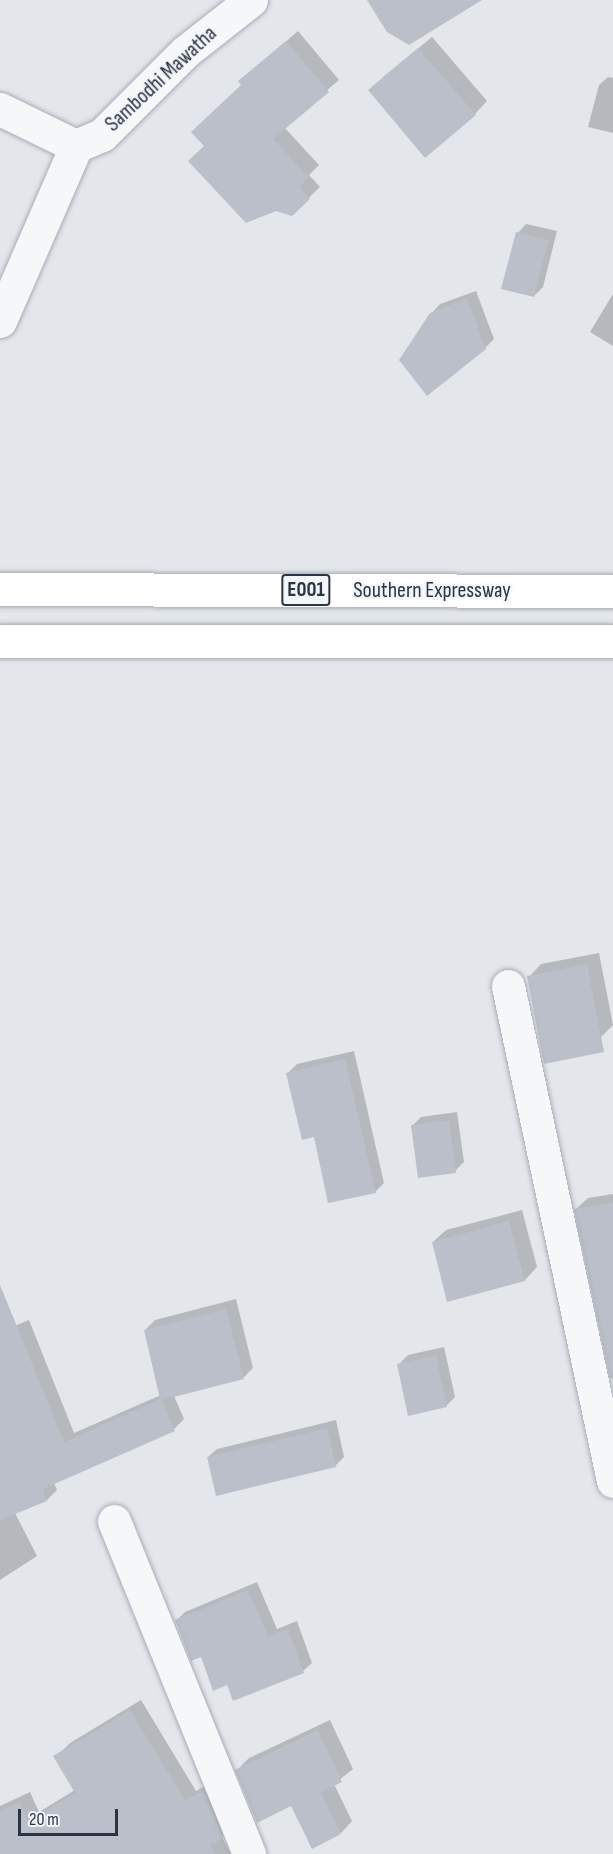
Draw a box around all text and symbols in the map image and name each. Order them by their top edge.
street label: Sambodhi Mawatha [100,21,222,137]
road number: E001 [280,572,332,608]
street label: Southern Expressway [353,578,511,604]
scale bar [21,1797,122,1835]
text: 20 m [29,1809,59,1830]

